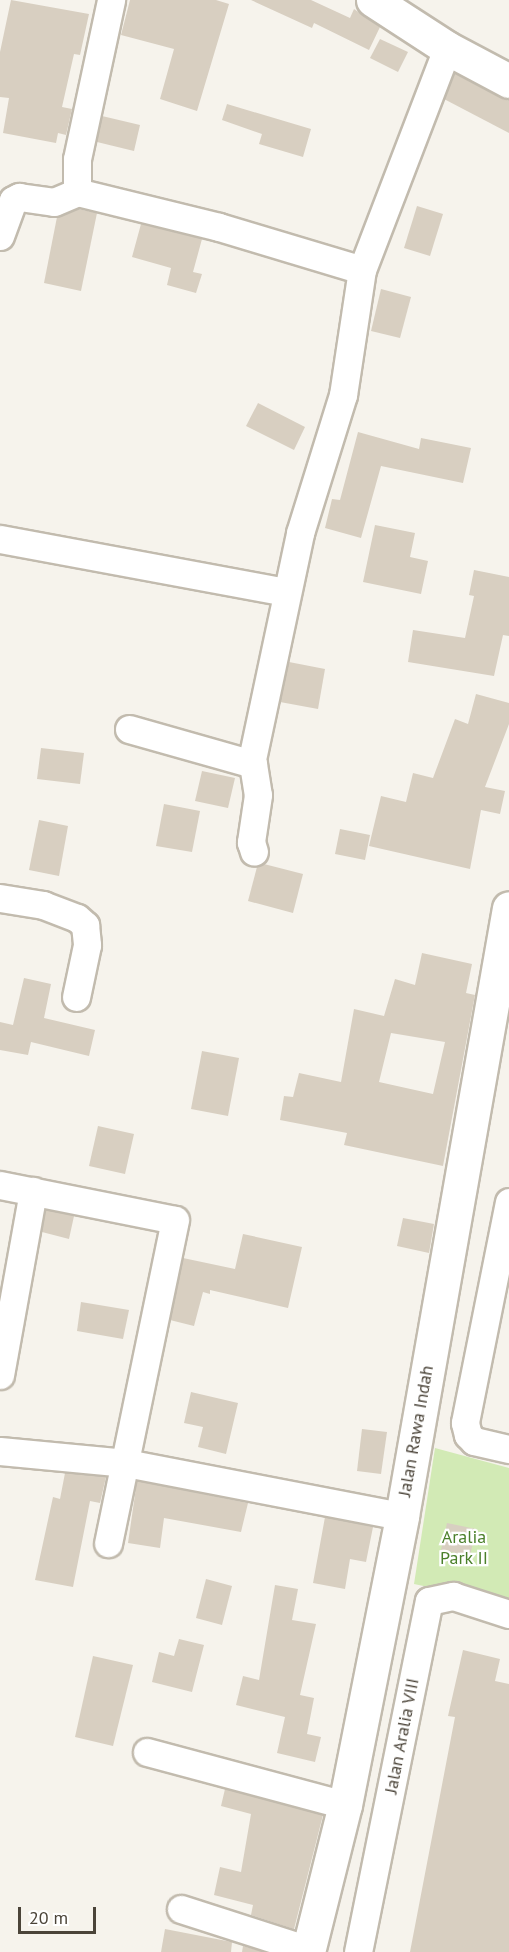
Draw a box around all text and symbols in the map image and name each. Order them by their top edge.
street label: Jalan Rawa Indah [394,1364,438,1498]
park label: Aralia Park II [440,1527,488,1570]
street label: Jalan Aralia VIII [380,1676,424,1796]
scale bar [21,1895,99,1933]
text: 20 m [29,1906,68,1929]

